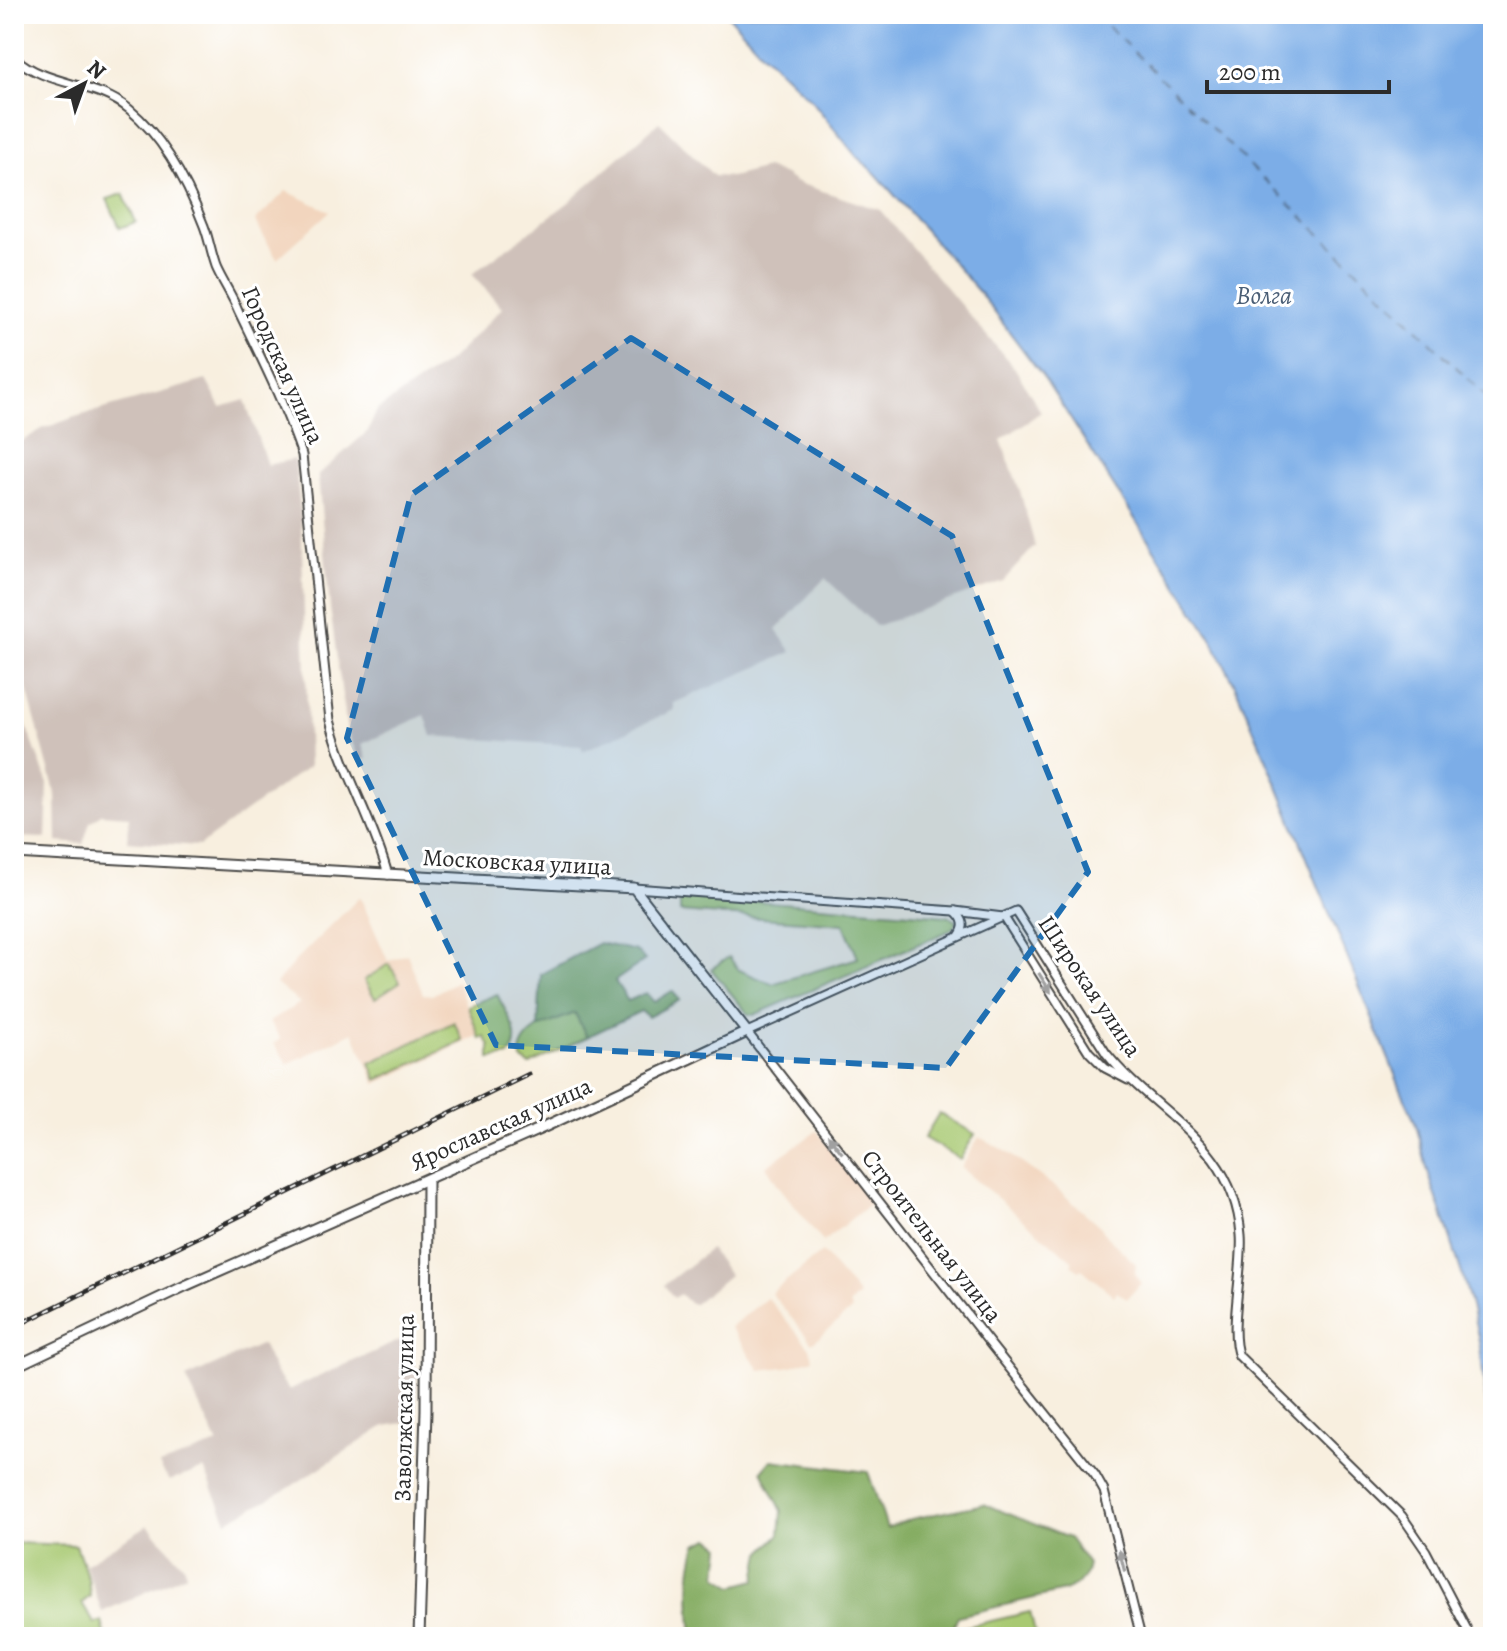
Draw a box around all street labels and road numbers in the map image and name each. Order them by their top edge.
street label: Городская улица [234,281,332,449]
street label: Московская улица [422,841,612,883]
street label: Широкая улица [1031,909,1149,1063]
street label: Ярославская улица [405,1070,597,1178]
street label: Строительная улица [854,1143,1010,1329]
street label: Заволжская улица [386,1314,422,1502]

